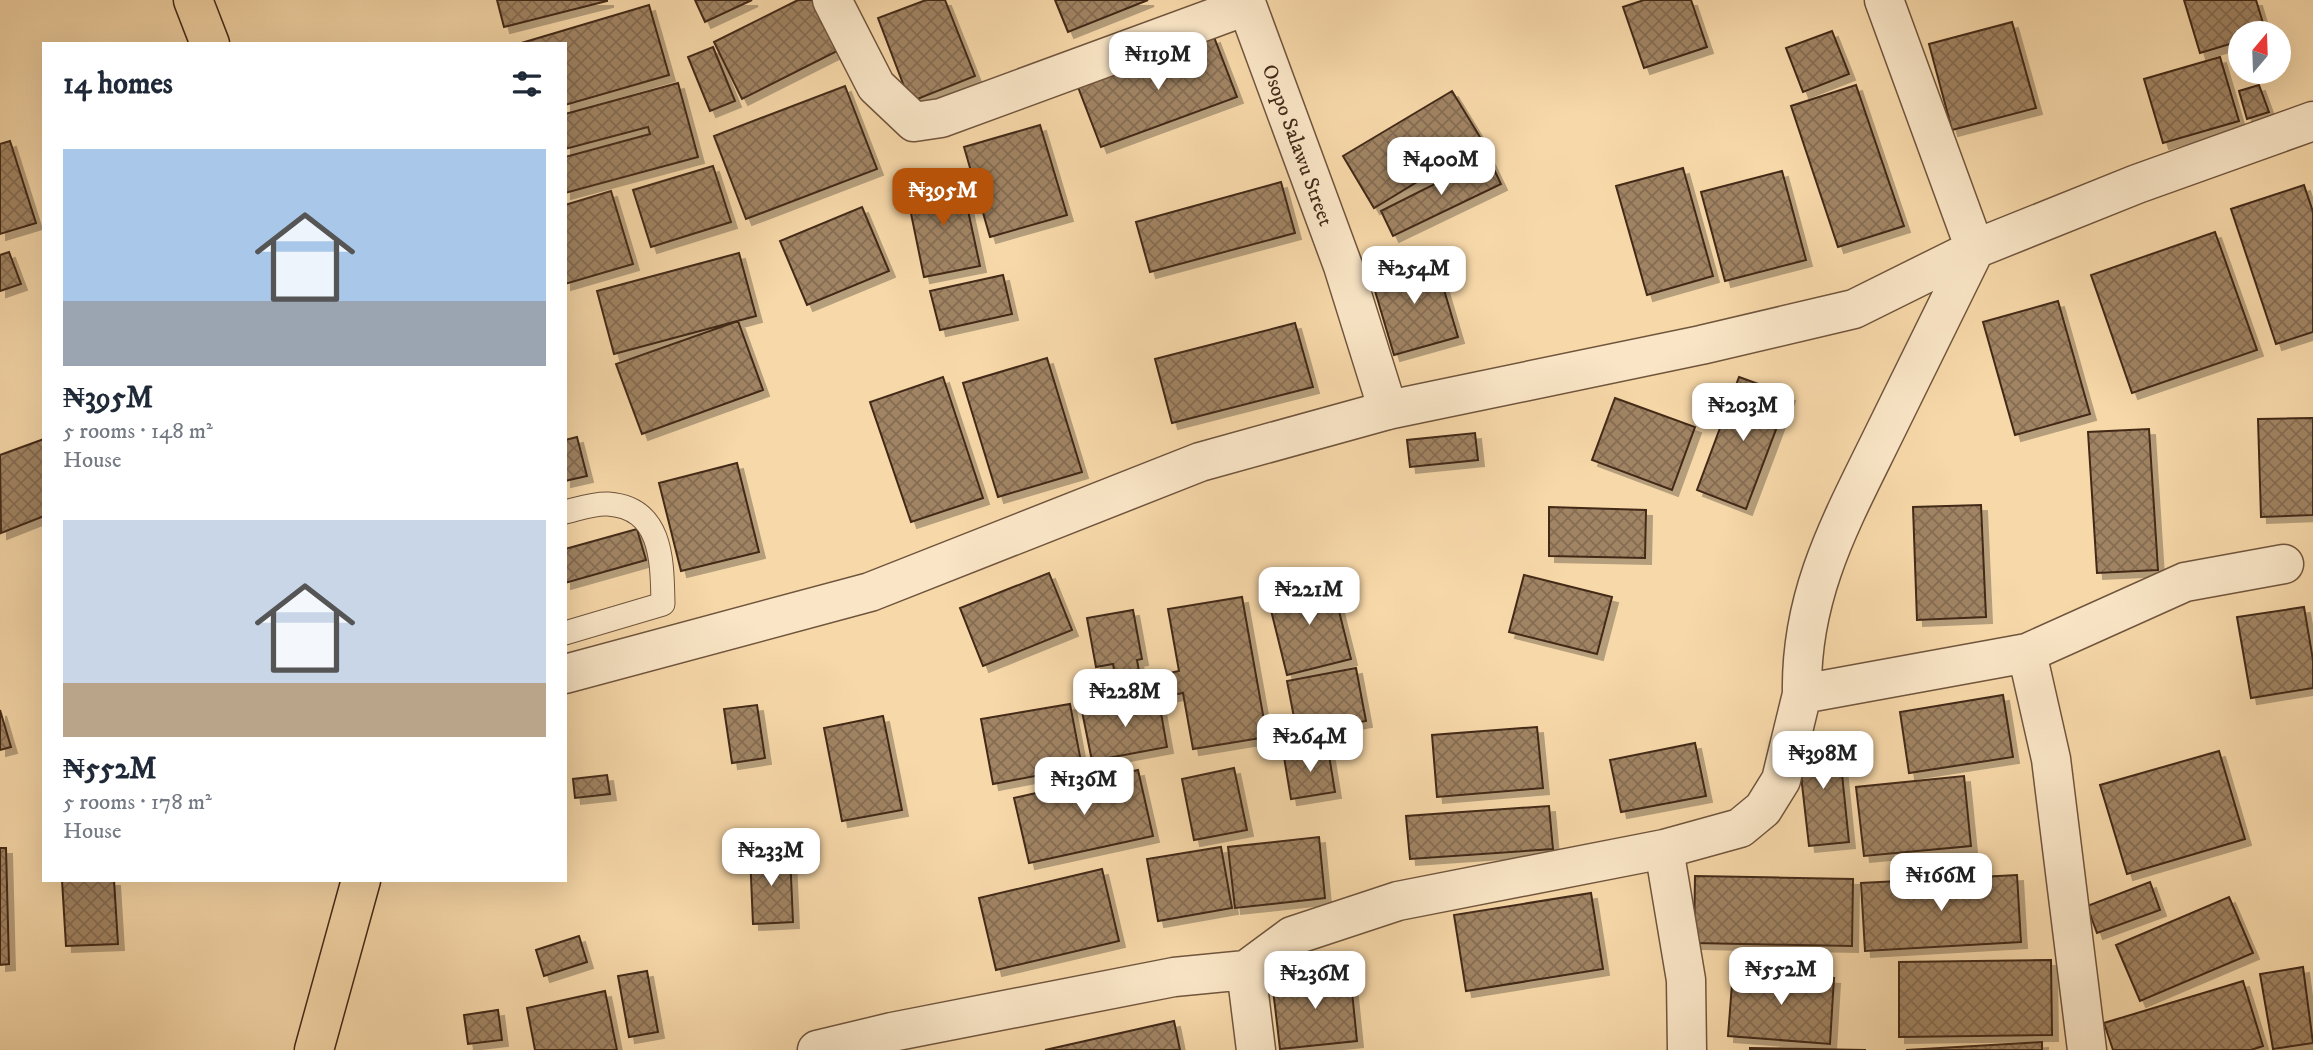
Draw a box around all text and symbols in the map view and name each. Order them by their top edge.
north arrow [2228,21,2291,84]
map controls [2228,21,2291,84]
pin: ₦119M [1109,32,1207,92]
text: ₦119M [1125,40,1191,69]
street label: Osopo Salawu Street [1256,61,1338,230]
icon: filters [508,65,546,103]
text: 14 homes [63,66,173,103]
pin: ₦400M [1392,138,1490,197]
text: ₦400M [1403,145,1479,174]
pin: ₦395M [894,168,992,228]
text: ₦395M [908,176,978,205]
icon: home [242,194,368,320]
pin: ₦254M [1365,246,1463,306]
text: ₦254M [1378,254,1450,283]
text: ₦395M [63,380,153,417]
pin: ₦203M [1694,384,1792,443]
text: ₦203M [1708,391,1778,420]
text: 5 rooms · 148 m² [63,417,213,446]
text: House [63,446,121,475]
icon: home [242,565,368,691]
pin: ₦221M [1260,568,1358,627]
text: ₦221M [1275,575,1343,604]
pin: ₦228M [1076,670,1174,729]
text: ₦228M [1089,677,1161,706]
pin: ₦264M [1261,714,1359,774]
text: ₦264M [1273,722,1347,751]
pin: ₦398M [1774,732,1872,791]
text: ₦398M [1788,739,1858,768]
text: ₦552M [63,751,157,788]
pin: ₦136M [1035,758,1133,817]
text: ₦136M [1051,765,1117,794]
text: 5 rooms · 178 m² [63,788,212,817]
text: House [63,817,121,846]
pin: ₦233M [722,828,820,888]
text: ₦233M [738,836,804,865]
pin: ₦166M [1892,853,1990,913]
text: ₦166M [1906,861,1976,890]
pin: ₦552M [1732,948,1830,1007]
pin: ₦236M [1266,951,1364,1011]
text: ₦552M [1745,955,1817,984]
text: ₦236M [1280,959,1350,988]

